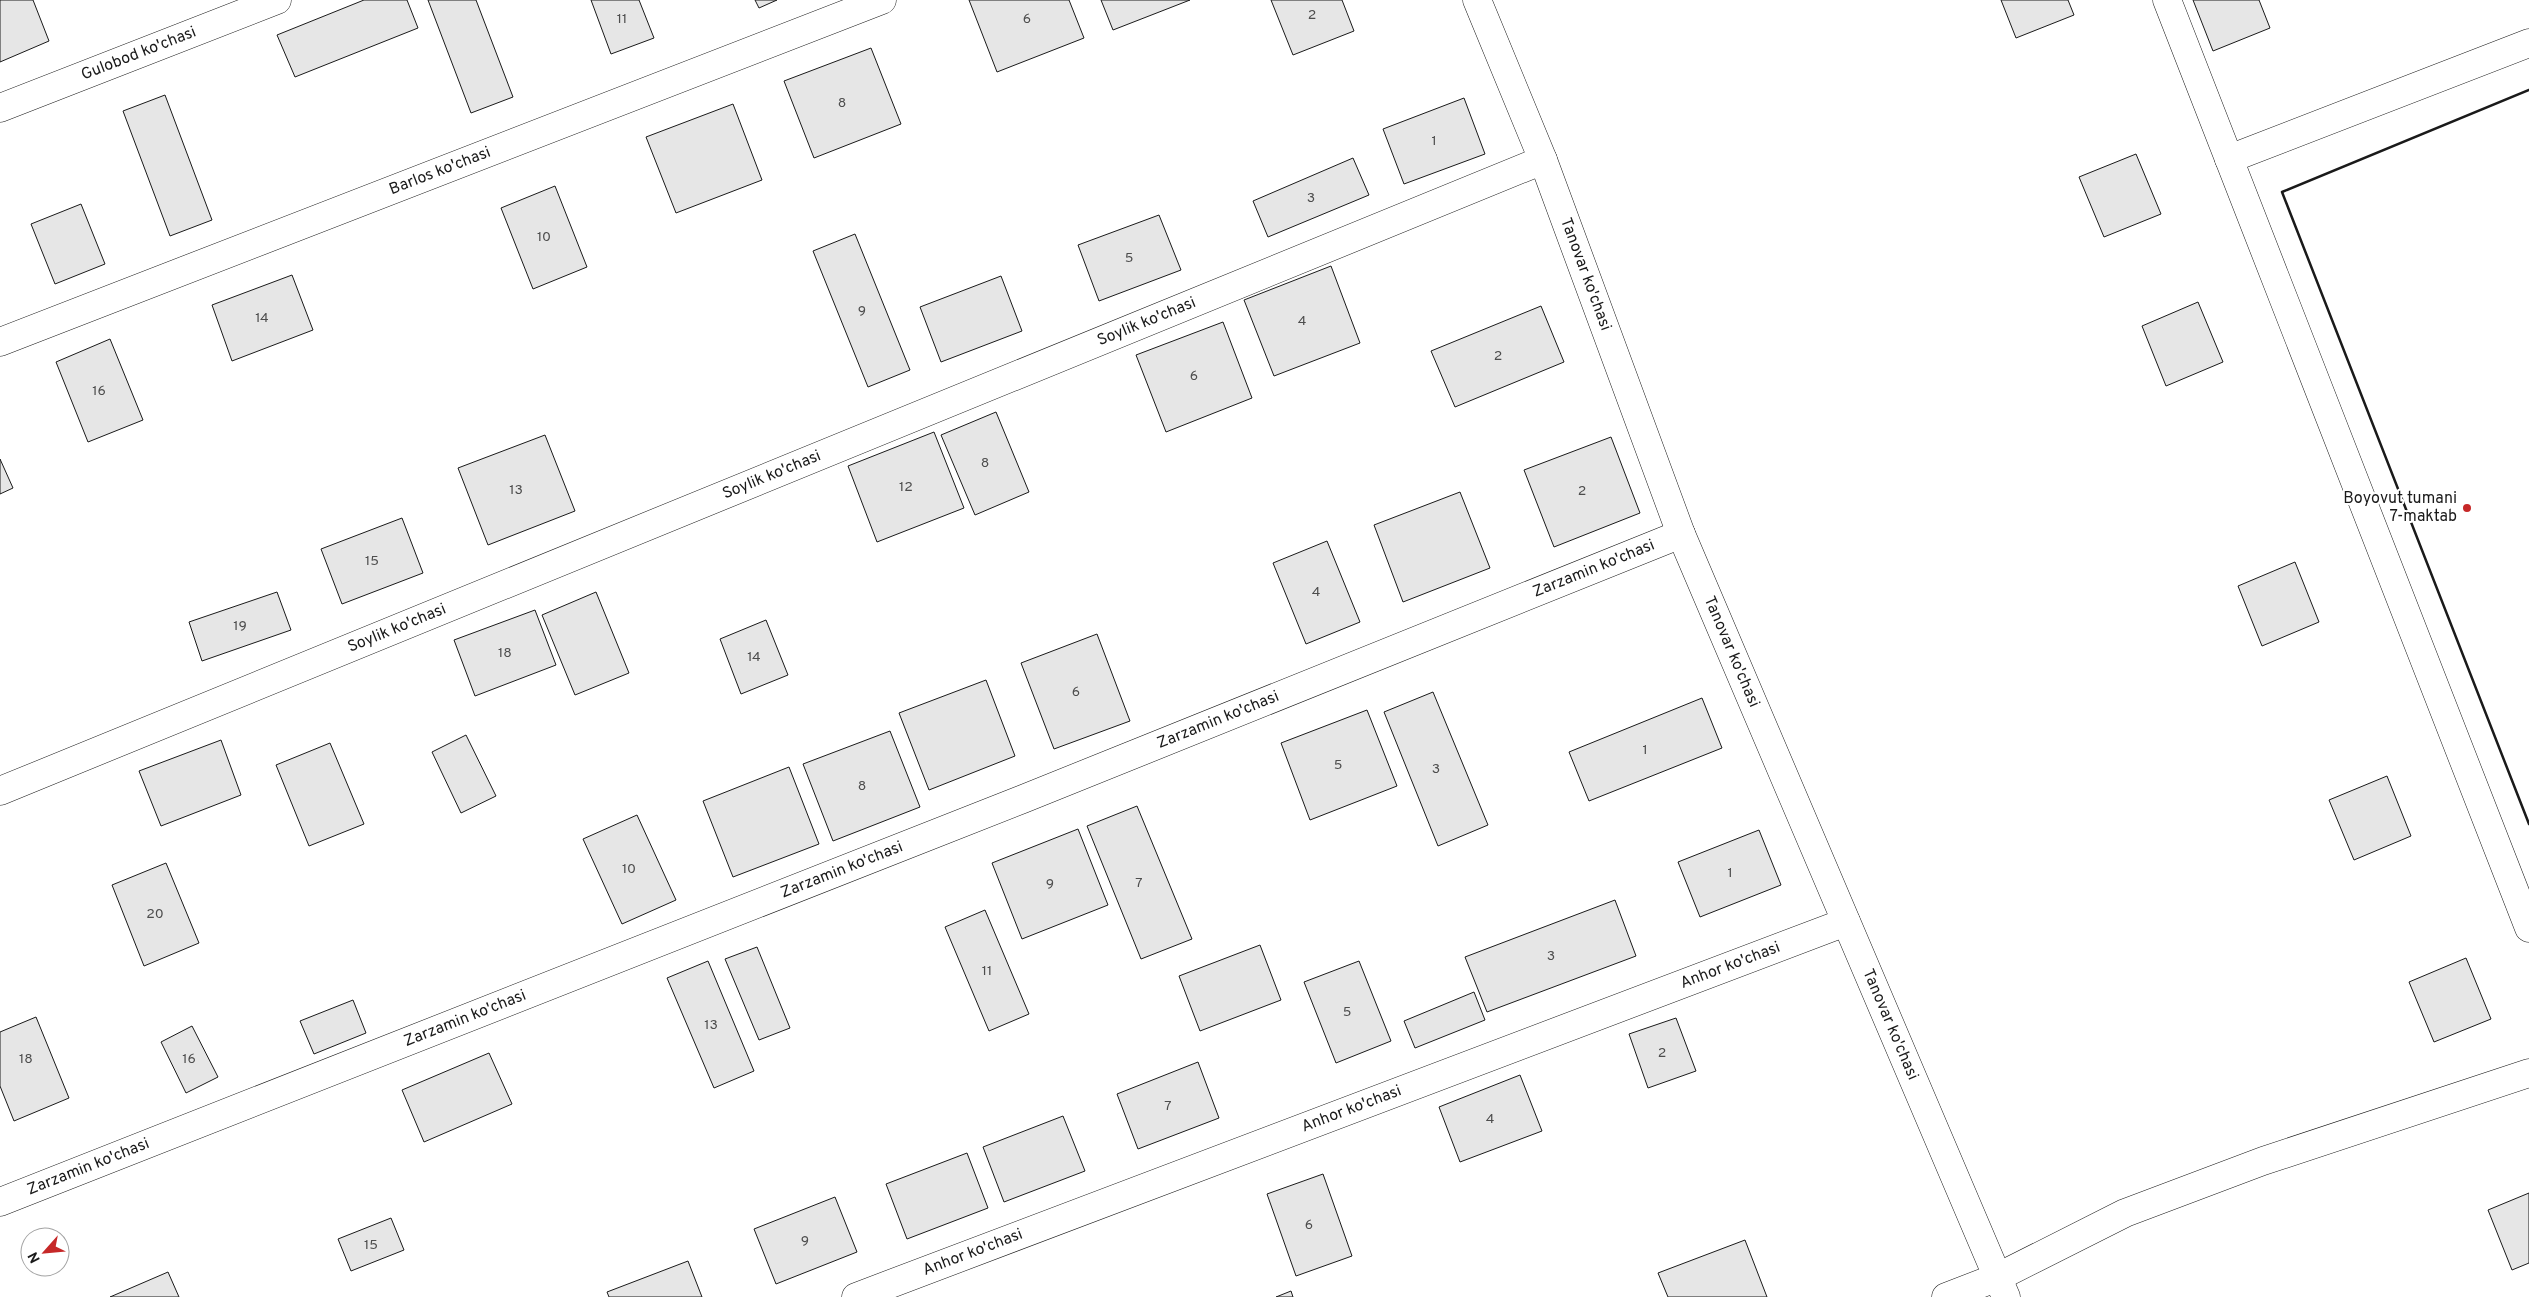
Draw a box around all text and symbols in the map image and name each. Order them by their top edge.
house number: 2 [1308,7,1316,24]
house number: 11 [617,11,627,28]
house number: 6 [1023,11,1031,28]
street label: Gulobod ko'chasi [78,22,199,85]
house number: 8 [838,95,846,112]
house number: 1 [1431,133,1437,150]
street label: Barlos ko'chasi [386,143,494,200]
house number: 3 [1307,190,1315,207]
street label: Tanovar ko'chasi [1555,215,1615,334]
house number: 10 [537,229,551,246]
house number: 5 [1125,250,1133,267]
street label: Soylik ko'chasi [1095,293,1199,351]
house number: 9 [858,303,866,320]
house number: 14 [255,310,269,327]
house number: 4 [1298,313,1306,330]
house number: 2 [1494,348,1502,365]
house number: 6 [1190,368,1198,385]
house number: 16 [92,383,106,400]
street label: Soylik ko'chasi [720,446,824,504]
house number: 8 [981,455,989,472]
house number: 12 [899,479,913,496]
house number: 13 [509,482,523,499]
house number: 2 [1578,483,1586,500]
place label: Boyovut tumani 7-maktab [2343,489,2457,527]
marker: Boyovut tumani 7-maktab [2461,502,2473,514]
street label: Zarzamin ko'chasi [1530,536,1658,603]
house number: 15 [365,553,379,570]
house number: 4 [1312,584,1320,601]
street label: Tanovar ko'chasi [1699,593,1764,711]
street label: Soylik ko'chasi [345,600,449,658]
house number: 19 [233,618,247,635]
house number: 18 [498,645,512,662]
house number: 14 [747,649,761,666]
house number: 6 [1072,684,1080,701]
street label: Zarzamin ko'chasi [1154,687,1282,754]
house number: 1 [1642,742,1648,759]
house number: 5 [1334,757,1342,774]
house number: 3 [1432,761,1440,778]
house number: 8 [858,778,866,795]
street label: Zarzamin ko'chasi [778,837,906,903]
house number: 10 [622,861,636,878]
house number: 1 [1727,865,1733,882]
house number: 7 [1135,875,1143,892]
house number: 9 [1046,876,1054,893]
house number: 20 [146,906,164,923]
street label: Anhor ko'chasi [1677,938,1783,994]
house number: 3 [1547,948,1555,965]
house number: 11 [982,963,992,980]
street label: Tanovar ko'chasi [1857,966,1923,1083]
street label: Zarzamin ko'chasi [401,986,529,1052]
house number: 5 [1343,1004,1351,1021]
house number: 13 [704,1017,718,1034]
house number: 2 [1658,1045,1666,1062]
house number: 18 [19,1051,33,1068]
house number: 16 [182,1051,196,1068]
street label: Anhor ko'chasi [1299,1081,1405,1137]
house number: 7 [1164,1098,1172,1115]
house number: 4 [1486,1111,1494,1128]
street label: Zarzamin ko'chasi [24,1134,152,1200]
house number: 6 [1305,1217,1313,1234]
street label: Anhor ko'chasi [920,1225,1026,1281]
north arrow [20,1227,70,1277]
house number: 9 [801,1233,809,1250]
house number: 15 [364,1237,378,1254]
text: N [25,1249,45,1266]

